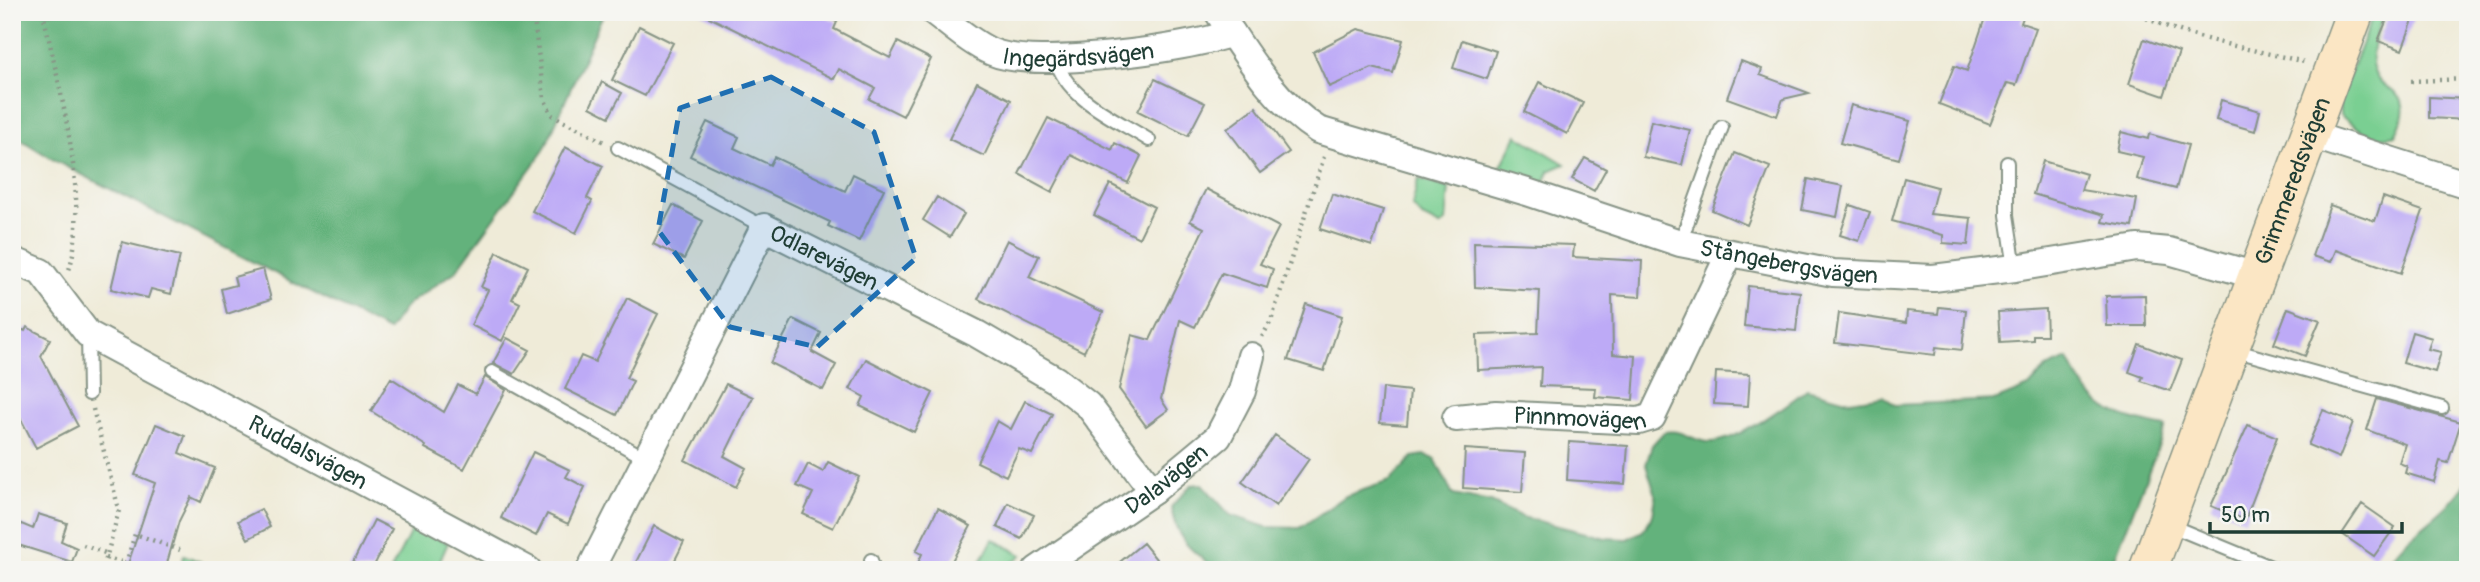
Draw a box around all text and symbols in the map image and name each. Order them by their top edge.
street label: Ingegärdsvägen [1000,36,1156,74]
street label: Grimmeredsvägen [2248,93,2337,269]
street label: Odlarevägen [765,218,883,297]
street label: Stångebergsvägen [1698,233,1879,290]
street label: Pinnmovägen [1513,401,1650,437]
street label: Ruddalsvägen [243,409,372,496]
street label: Dalavägen [1119,438,1214,521]
scale bar [2210,491,2403,535]
text: 50 m [2221,502,2270,529]

